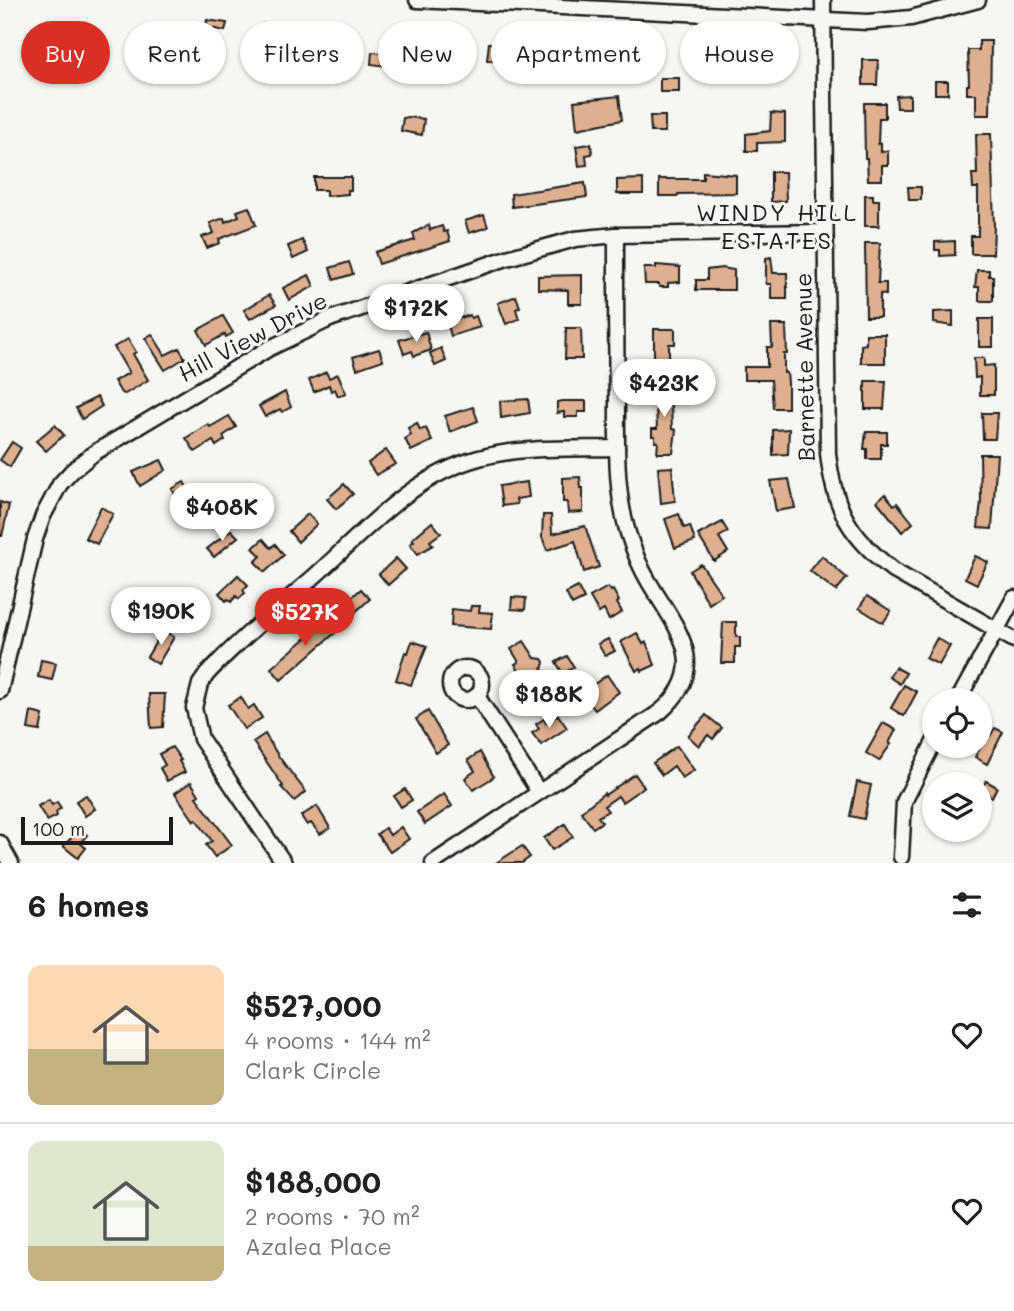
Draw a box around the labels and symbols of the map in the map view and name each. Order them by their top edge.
district label: WINDY HILL ESTATES [696,196,858,255]
street label: Barnette Avenue [787,272,821,462]
street label: Hill View Drive [173,284,332,388]
pin: $172K [367,284,465,344]
pin: $423K [615,360,713,419]
pin: $408K [173,484,271,543]
pin: $190K [112,588,210,647]
pin: $527K [256,588,354,648]
pin: $188K [500,670,598,730]
scale bar [21,814,173,846]

